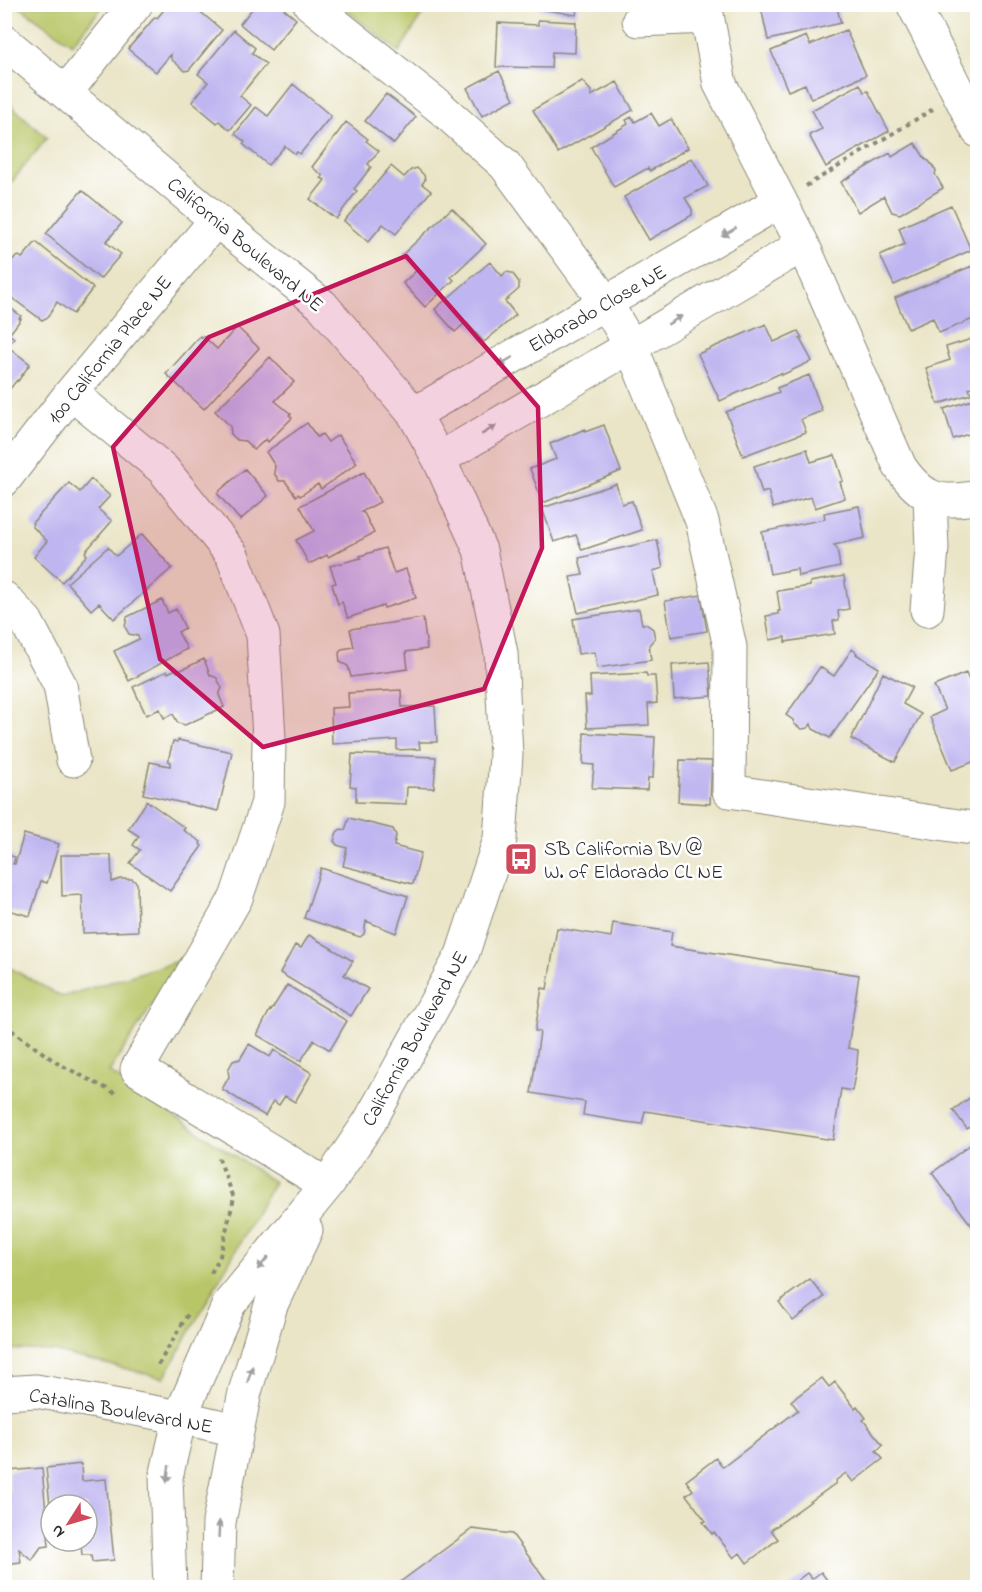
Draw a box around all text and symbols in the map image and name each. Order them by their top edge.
street label: California Boulevard NE [160,172,329,320]
one-way arrow [720,227,737,237]
street label: Eldorado Close NE [524,259,673,362]
street label: 100 California Place NE [42,270,180,431]
one-way arrow [667,315,684,325]
one-way arrow [497,356,514,366]
one-way arrow [481,424,497,435]
place label: SB California BV @ W. of Eldorado CL NE [544,836,723,888]
bus stop icon: SB California BV @ W. of Eldorado CL NE [503,841,539,877]
street label: California Boulevard NE [356,946,477,1132]
one-way arrow [257,1255,270,1270]
one-way arrow [246,1365,255,1383]
street label: Catalina Boulevard NE [26,1382,215,1443]
one-way arrow [164,1465,173,1484]
north arrow [39,1493,99,1553]
text: N [46,1519,71,1542]
one-way arrow [215,1520,224,1539]

